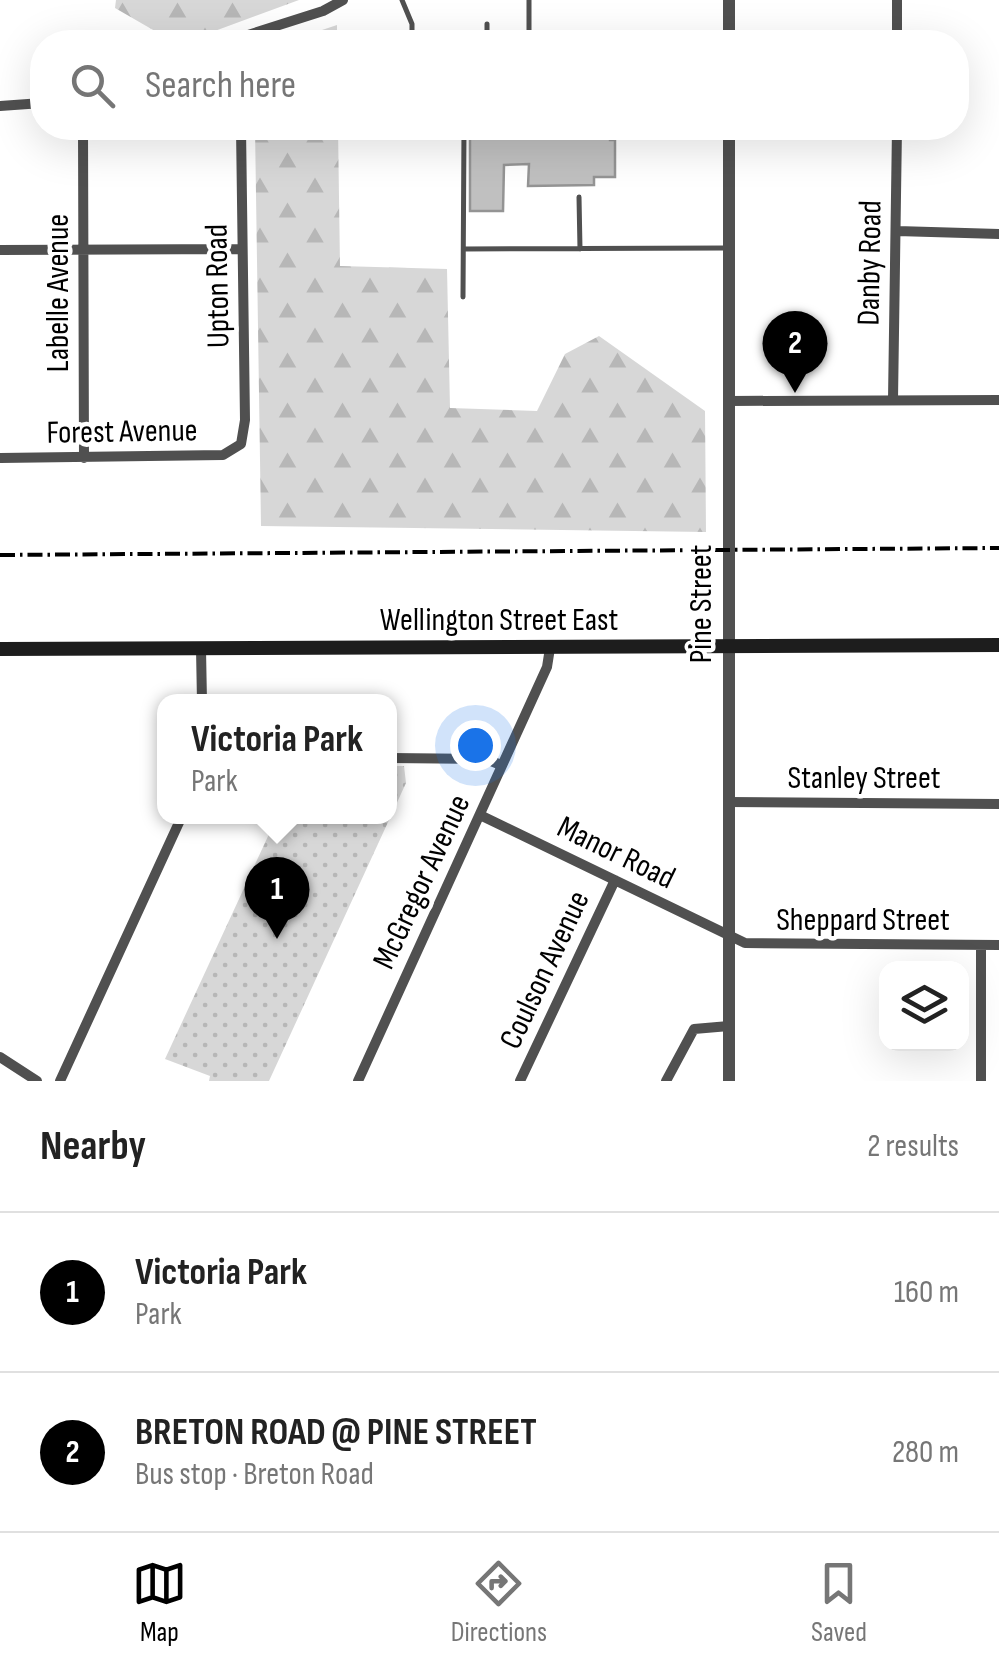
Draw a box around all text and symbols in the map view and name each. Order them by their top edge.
search box [30,30,969,140]
icon: search [65,58,120,113]
text: Search here [145,63,296,108]
street label: Danby Road [849,200,891,326]
street label: Labelle Avenue [39,214,78,372]
street label: Upton Road [197,224,239,348]
pin: 2 [762,310,828,393]
street label: Forest Avenue [46,411,198,453]
street label: Pine Street [682,545,721,663]
street label: Wellington Street East [380,601,618,640]
popup [157,694,397,824]
text: Victoria Park [191,717,363,762]
your location [450,720,501,771]
street label: Stanley Street [788,759,940,798]
text: Park [191,762,238,801]
street label: McGregor Avenue [365,789,479,975]
street label: Manor Road [551,808,681,898]
pin: 1 [244,856,310,939]
street label: Coulson Avenue [491,885,599,1055]
street label: Sheppard Street [776,901,950,940]
map controls [879,961,969,1051]
button: layers [879,961,969,1051]
text: Nearby [40,1121,146,1172]
text: 2 results [867,1127,959,1166]
text: Victoria Park [135,1250,307,1295]
text: 1 [66,1273,79,1312]
text: 160 m [894,1273,959,1312]
text: Park [135,1295,182,1334]
text: BRETON ROAD @ PINE STREET [135,1410,537,1455]
text: 2 [65,1433,80,1472]
text: 280 m [892,1433,959,1472]
text: Bus stop · Breton Road [135,1455,374,1494]
tab: Map [132,1556,187,1649]
tab: Directions [451,1556,547,1649]
tab: Saved [811,1556,867,1649]

